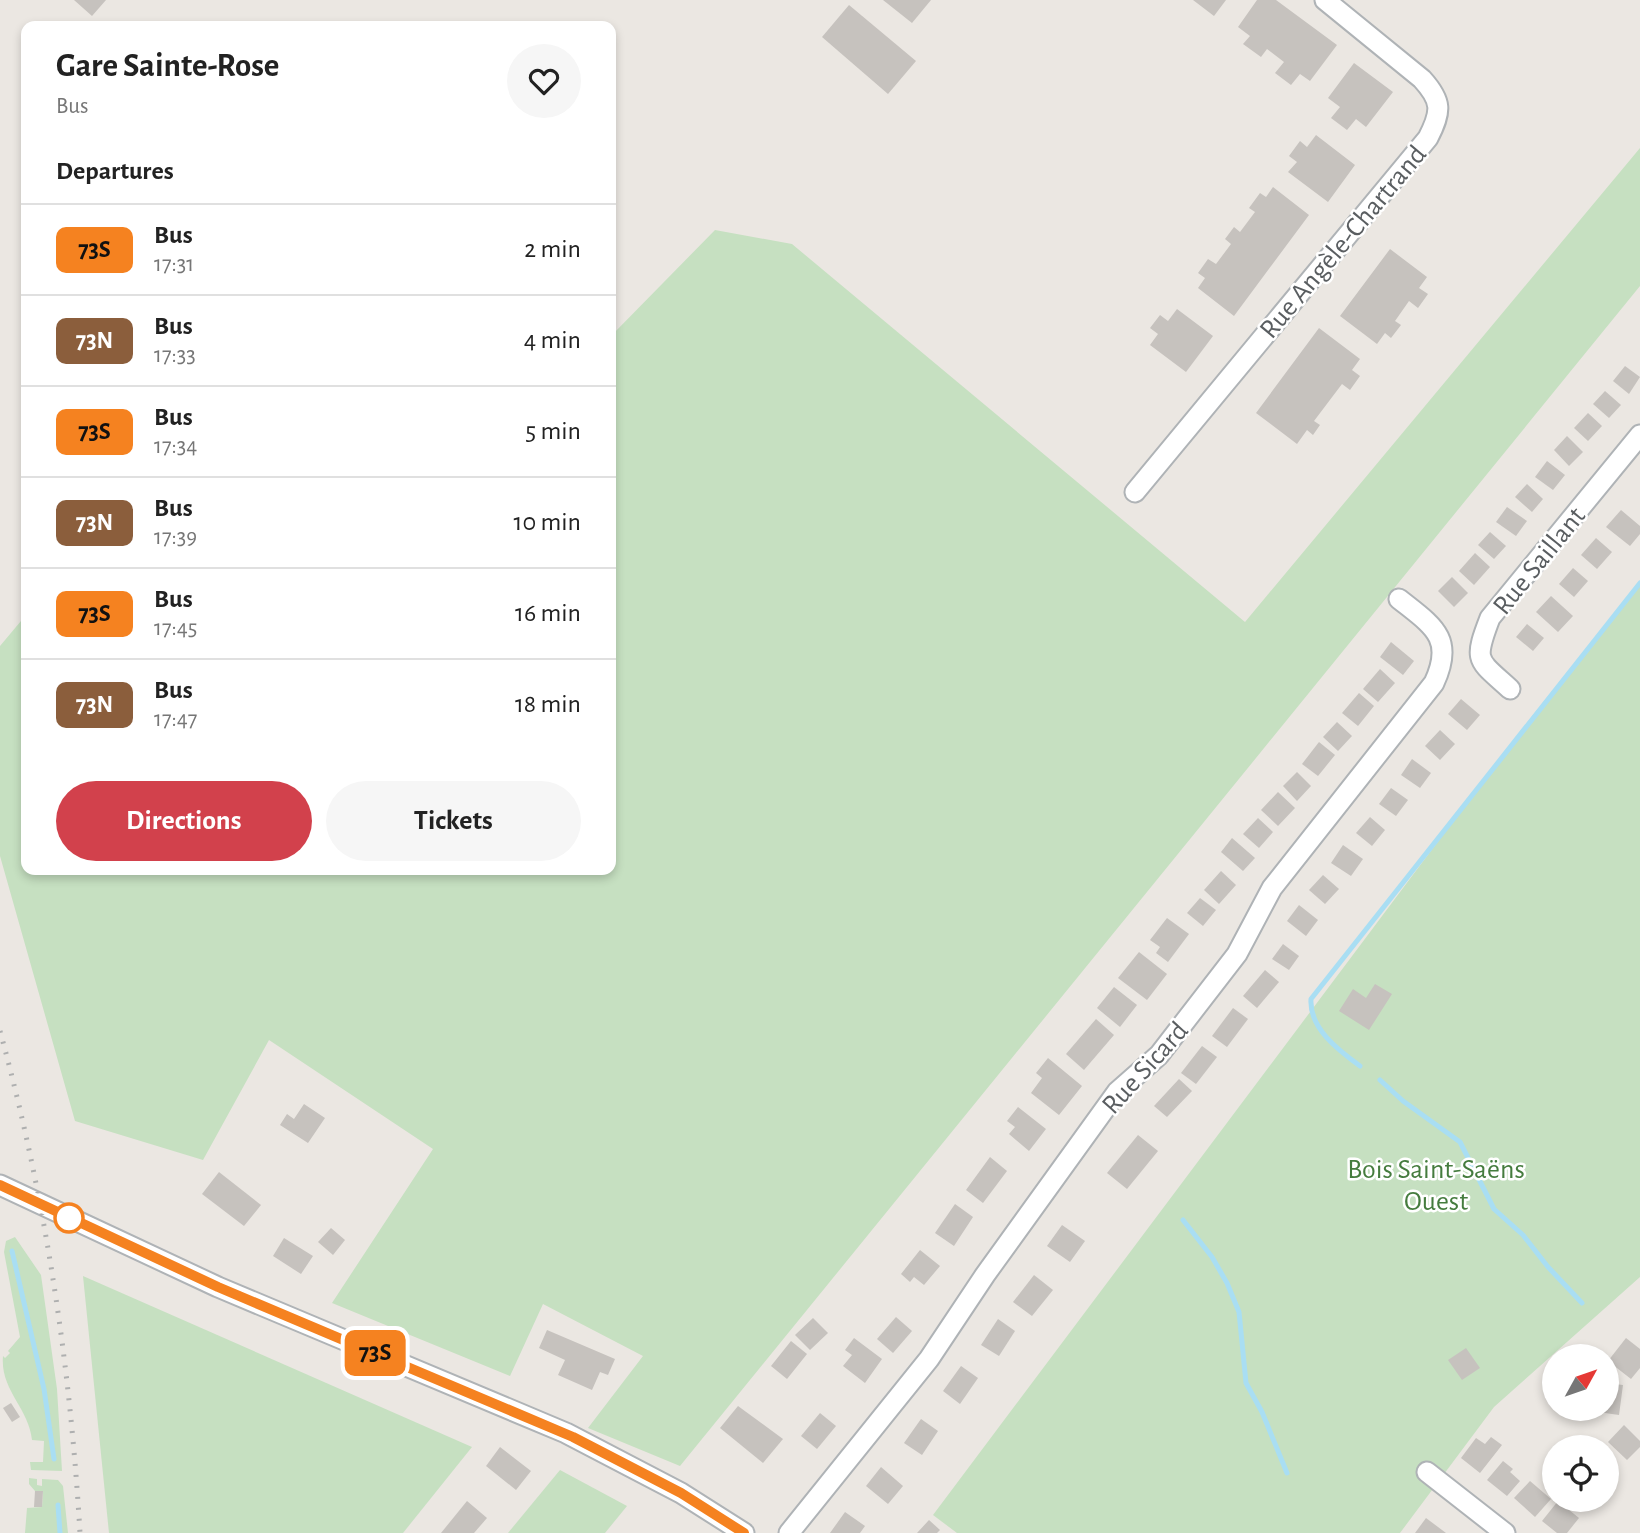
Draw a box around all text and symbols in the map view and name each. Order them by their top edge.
button: heart [507,44,581,118]
text: Gare Sainte-Rose [56,50,279,83]
text: Bus [56,95,89,118]
street label: Rue Angèle-Chartrand [1255,141,1432,344]
text: Departures [56,158,174,184]
text: Bus [154,222,193,248]
text: 2 min [524,236,581,262]
text: 73S [78,238,111,262]
text: 17:31 [154,253,194,276]
text: Bus [154,313,193,339]
text: 4 min [524,327,581,353]
text: 73N [76,329,113,353]
text: 17:33 [154,344,196,367]
text: Bus [154,404,193,430]
text: 5 min [525,418,581,444]
text: 73S [78,420,111,444]
text: 17:34 [154,435,197,458]
text: Bus [154,495,193,521]
street label: Rue Saillant [1488,502,1591,620]
text: 10 min [514,509,581,535]
text: 73N [76,511,113,535]
text: 17:39 [154,526,197,549]
text: Bus [154,586,193,612]
text: 16 min [515,600,581,626]
text: 73S [78,602,111,626]
text: 17:45 [154,617,197,640]
text: Bus [154,677,193,703]
text: 18 min [515,691,581,717]
text: 73N [76,693,113,717]
text: 17:47 [154,708,197,731]
button: Directions [56,781,312,861]
button: Tickets [326,781,581,861]
street label: Rue Sicard [1097,1017,1194,1120]
park label: Bois Saint-Saëns Ouest [1347,1156,1525,1216]
unlabelled marker [54,1203,84,1233]
line badge: 73S [335,1330,415,1376]
text: 73S [359,1341,391,1365]
north arrow [1542,1344,1619,1421]
map controls [1542,1344,1619,1512]
button: locate [1542,1435,1619,1512]

